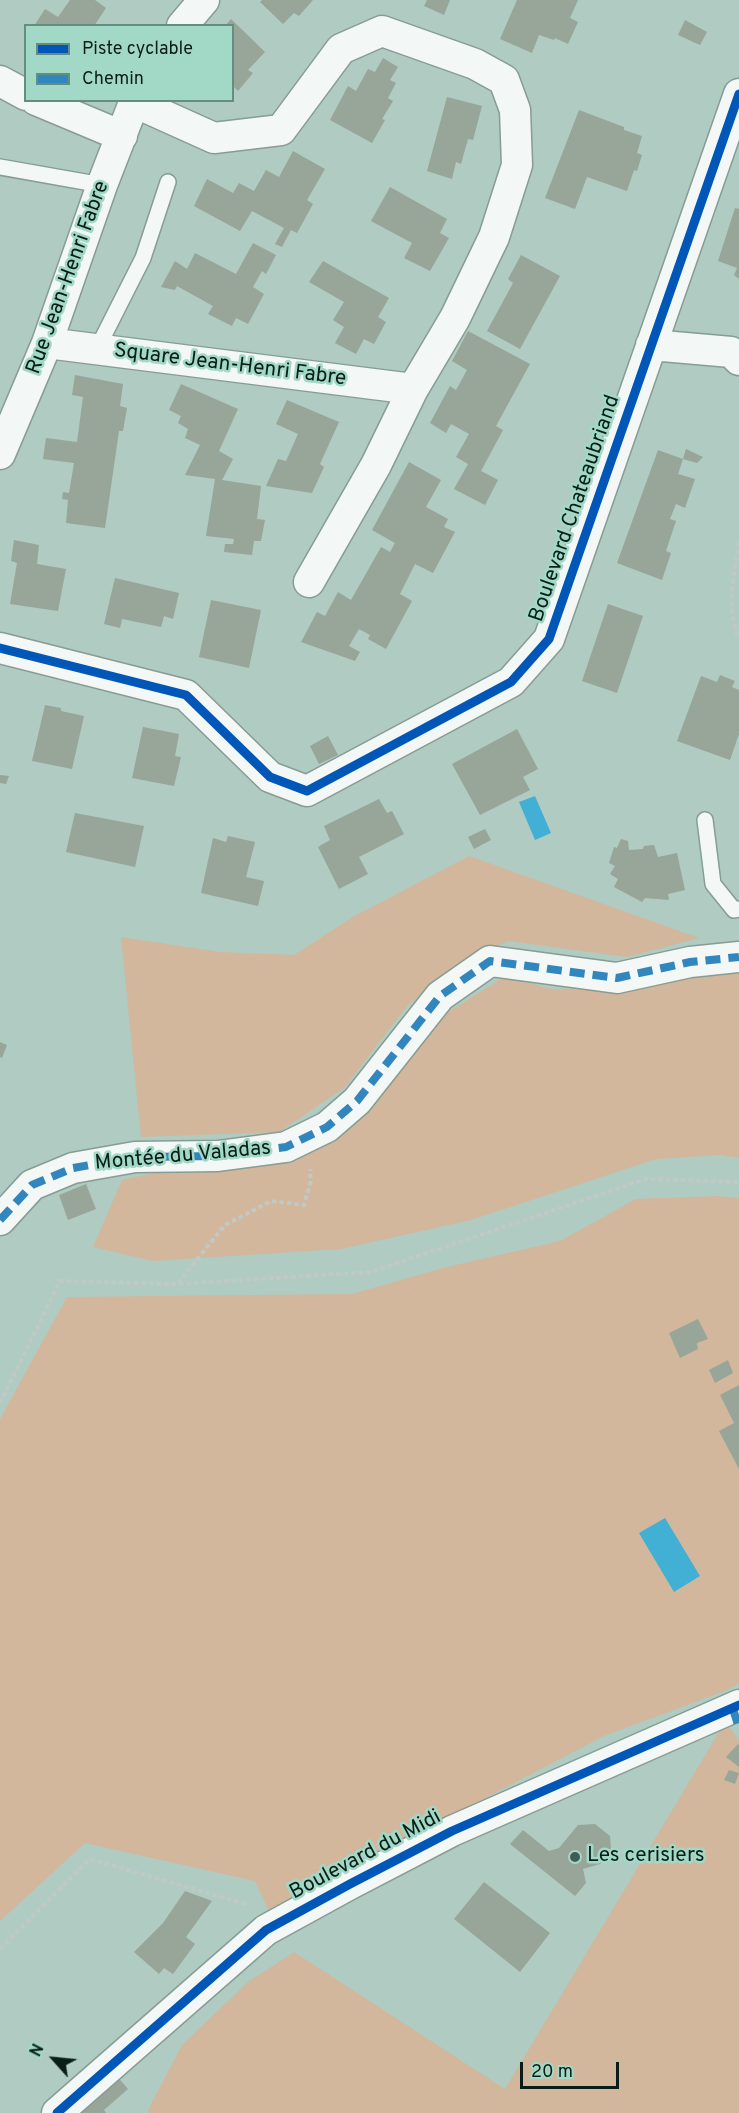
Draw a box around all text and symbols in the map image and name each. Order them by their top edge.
legend [24,24,234,102]
text: Piste cyclable [82,38,193,61]
text: Chemin [82,68,144,91]
street label: Rue Jean-Henri Fabre [22,178,116,378]
street label: Square Jean-Henri Fabre [113,339,347,393]
street label: Boulevard Chateaubriand [525,392,627,626]
street label: Montée du Valadas [94,1137,272,1177]
street label: Boulevard du Midi [286,1805,446,1907]
place label: Les cerisiers [587,1844,705,1870]
marker: Les cerisiers [568,1850,582,1864]
north arrow [24,2029,84,2089]
text: N [26,2041,49,2060]
scale bar [523,2050,622,2088]
text: 20 m [531,2061,573,2084]

